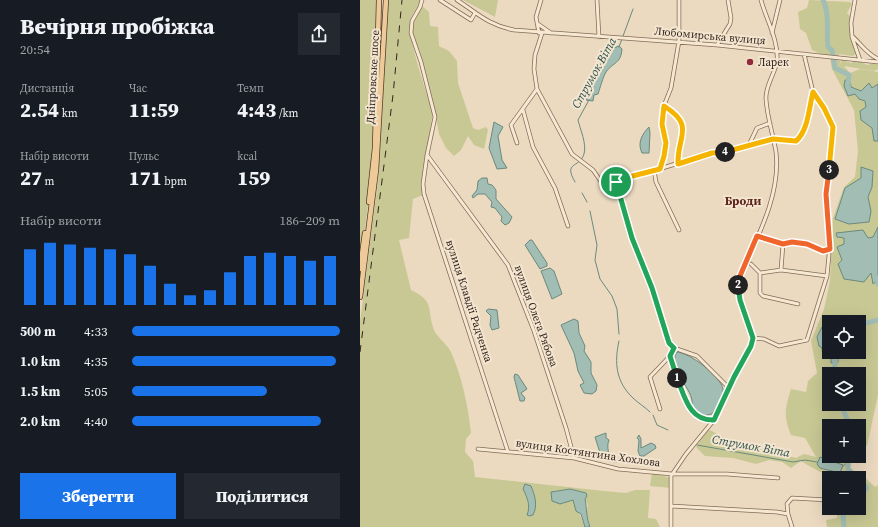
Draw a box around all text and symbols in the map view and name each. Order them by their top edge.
text: Вечірня пробіжка [20,11,214,41]
button: share [298,13,340,55]
street label: Любомирська вулиця [654,24,767,48]
street label: Дніпровське шосе [363,29,383,124]
water label: Струмок Віта [568,34,620,111]
text: 20:54 [20,41,50,58]
place label: Ларек [758,55,789,70]
marker: Ларек [745,57,755,67]
text: Дистанція [20,81,74,96]
text: Час [129,81,147,96]
text: Темп [237,81,264,96]
text: 2.54 [20,96,59,124]
text: 11:59 [129,96,179,124]
text: 4:43 [237,96,276,124]
text: km [59,106,78,121]
text: /km [276,106,299,121]
pin: 4 [715,142,735,162]
text: 4 [722,144,728,159]
text: Набір висоти [20,149,89,164]
text: Пульс [129,149,159,164]
text: kcal [237,149,257,164]
pin: 3 [819,160,839,180]
text: 3 [826,162,832,177]
text: 27 [20,164,42,192]
text: 171 [129,164,162,192]
text: 159 [237,164,270,192]
pin [599,165,633,199]
icon: arrive [605,171,627,193]
text: m [42,174,55,189]
text: bpm [162,174,187,189]
district label: Броди [725,193,761,209]
text: Набір висоти [20,212,102,229]
text: 186–209 m [280,212,340,229]
street label: вулиця Клавдії Радченка [442,238,496,365]
street label: вулиця Олега Рябова [511,263,562,369]
pin: 2 [728,275,748,295]
text: 2 [735,277,741,292]
map controls [822,315,866,515]
button: locate [822,315,866,359]
text: 500 m [20,323,56,340]
text: 4:33 [84,323,107,340]
text: 1.0 km [20,353,60,370]
text: 4:35 [84,353,107,370]
button: layers [822,367,866,411]
pin: 1 [667,368,687,388]
text: 1 [674,370,680,385]
text: 1.5 km [20,383,60,400]
text: 5:05 [84,383,107,400]
text: 2.0 km [20,413,60,430]
text: 4:40 [84,413,107,430]
button: + [822,419,866,463]
water label: Струмок Віта [711,431,792,461]
street label: вулиця Костянтина Хохлова [515,435,662,471]
button: − [822,471,866,515]
button: Зберегти [20,473,176,519]
button: Поділитися [184,473,340,519]

